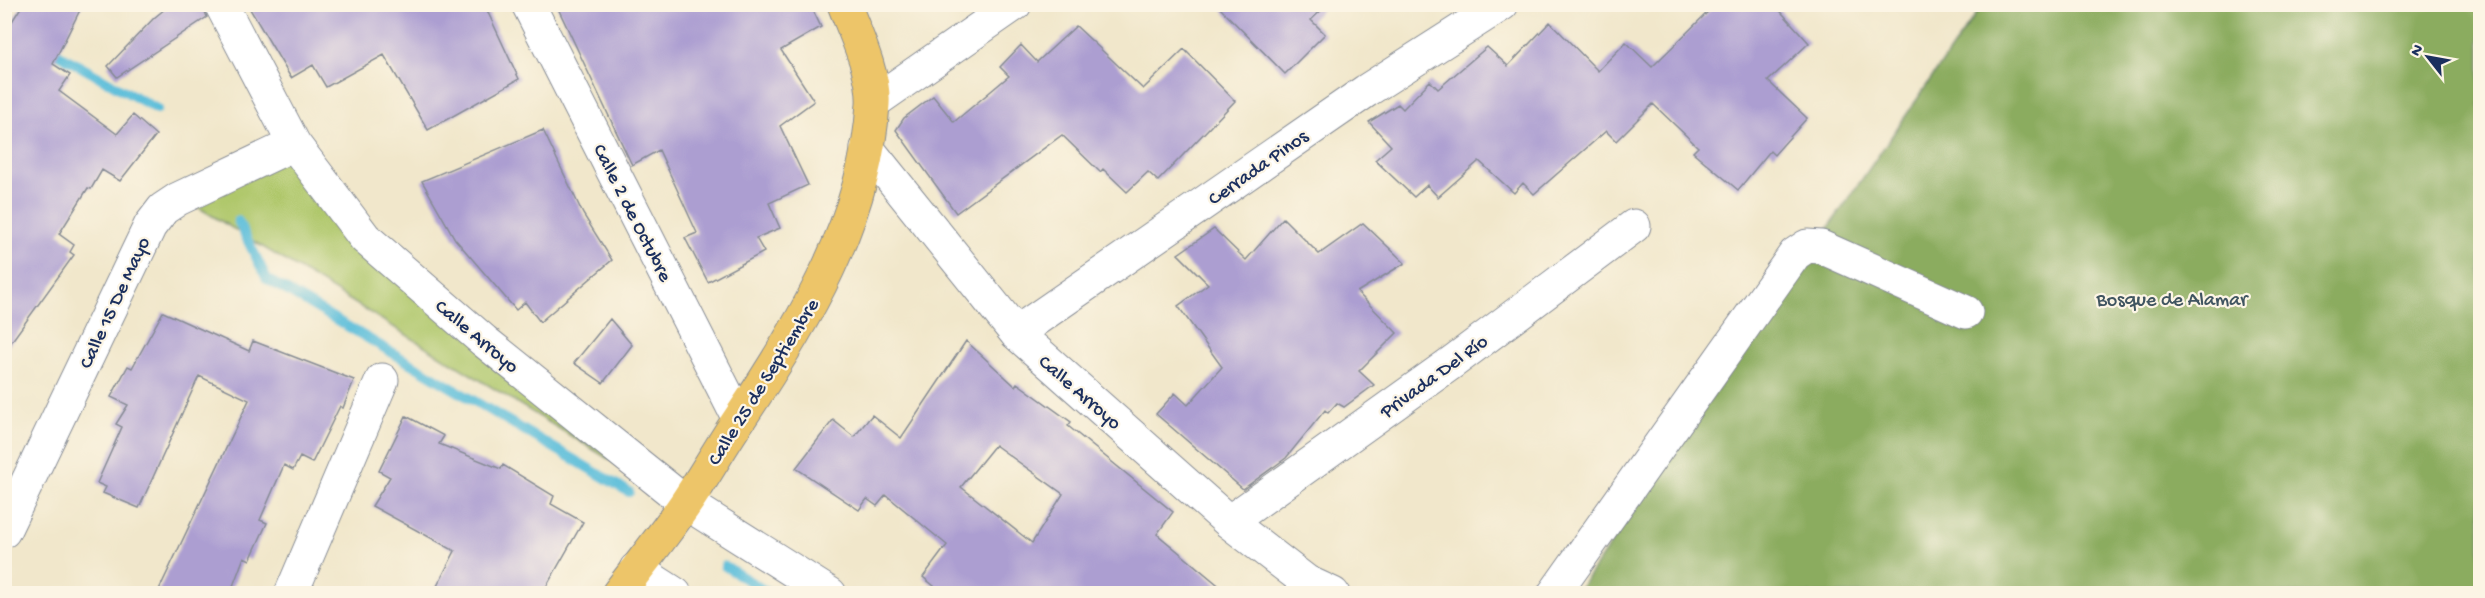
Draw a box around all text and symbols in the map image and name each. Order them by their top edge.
north arrow [2398,27,2458,87]
text: N [2407,41,2429,60]
street label: Cerrada Pinos [1205,126,1314,212]
street label: Calle 2 de Octubre [586,141,676,287]
street label: Calle 15 De Mayo [76,234,157,373]
park label: Bosque de Alamar [2096,290,2249,313]
street label: Calle 25 de Septiembre [704,295,826,470]
street label: Calle Arroyo [429,296,522,379]
street label: Privada Del Río [1376,331,1493,425]
street label: Calle Arroyo [1033,351,1125,436]

